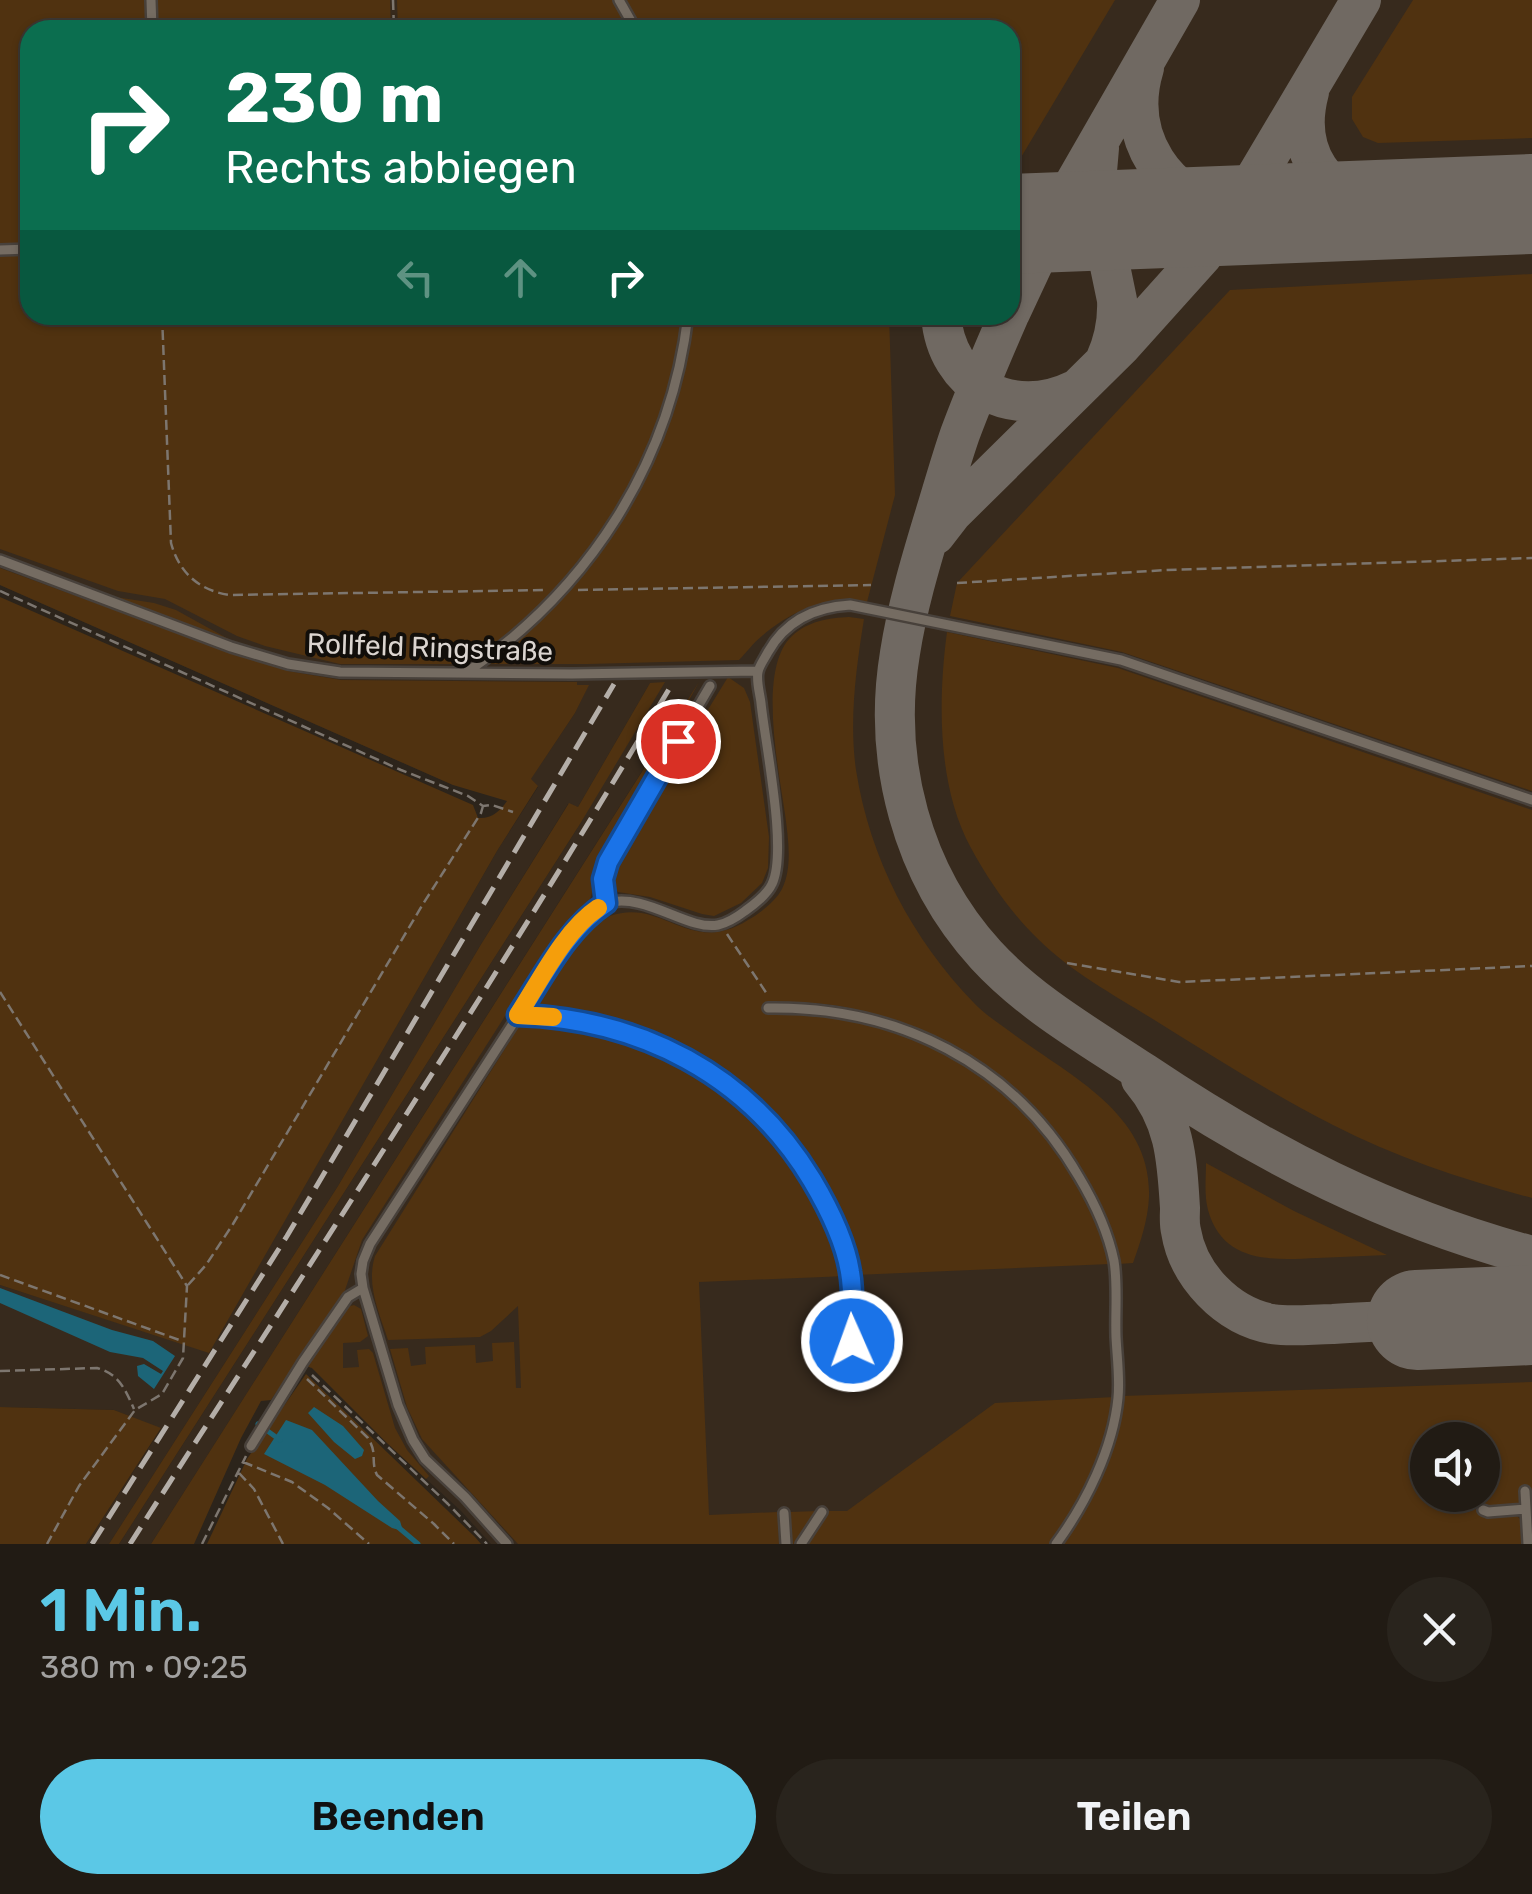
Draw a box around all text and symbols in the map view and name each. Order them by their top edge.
text: 230 m [225,57,443,140]
icon: right [60,60,190,190]
text: Rechts abbiegen [225,141,577,194]
icon: left [388,250,443,305]
icon: ahead [493,250,548,305]
icon: right [598,250,653,305]
street label: Rollfeld Ringstraße [306,627,554,668]
pin [636,699,721,784]
icon: arrive [651,714,706,769]
position arrow [800,1289,904,1393]
map controls [1410,1422,1500,1512]
button: sound [1410,1422,1500,1512]
text: 1 Min. [40,1575,202,1646]
button: close [1387,1577,1492,1682]
text: 380 m · 09:25 [40,1648,248,1686]
button: Beenden [40,1759,756,1874]
button: Teilen [776,1759,1492,1874]

